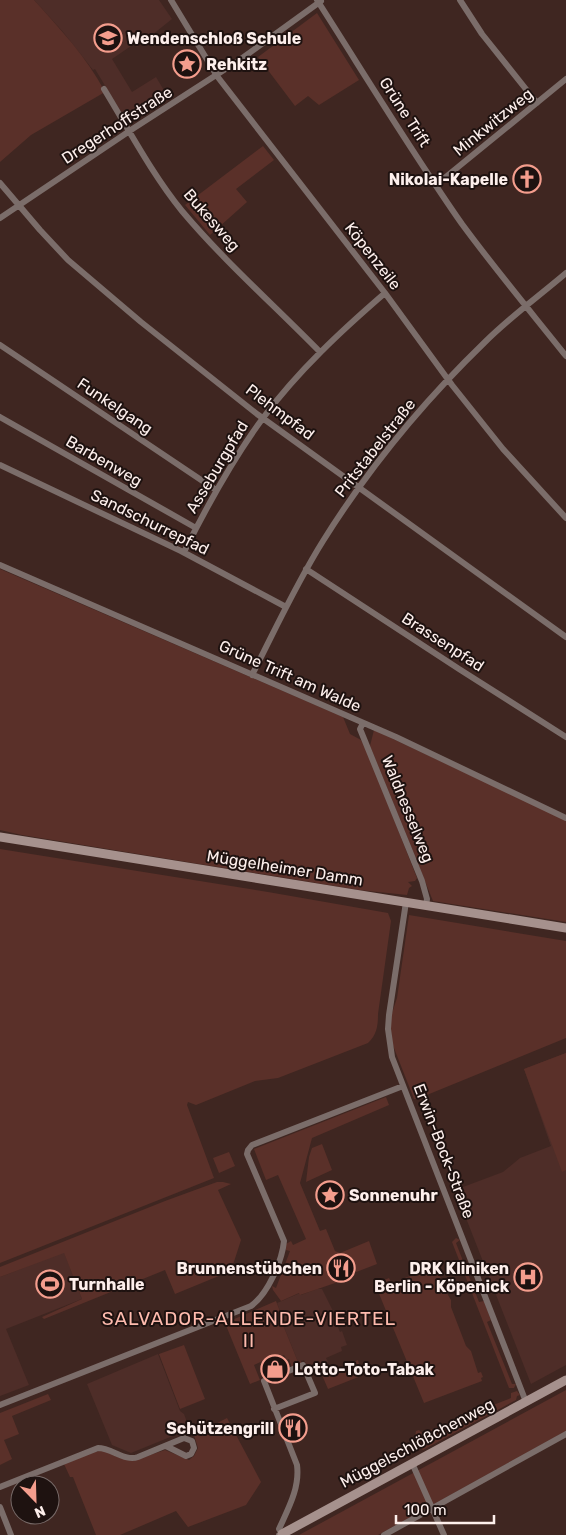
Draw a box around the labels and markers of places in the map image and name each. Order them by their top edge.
school or university icon: Wendenschloß Schule [93,23,123,53]
place label: Wendenschloß Schule [127,29,301,48]
place icon: Rehkitz [172,49,202,79]
place label: Rehkitz [206,55,267,74]
church icon: Nikolai-Kapelle [512,164,542,194]
place label: Nikolai-Kapelle [389,170,508,189]
place icon: Sonnenuhr [315,1180,345,1210]
place label: Sonnenuhr [349,1186,438,1205]
restaurant icon: Brunnenstübchen [326,1253,356,1283]
place label: Brunnenstübchen [177,1259,322,1278]
place label: DRK Kliniken Berlin - Köpenick [374,1259,510,1296]
hospital icon: DRK Kliniken Berlin - Köpenick [513,1262,543,1292]
sports icon: Turnhalle [35,1269,65,1299]
place label: Turnhalle [69,1275,145,1294]
shop icon: Lotto-Toto-Tabak [260,1354,290,1384]
place label: Lotto-Toto-Tabak [294,1360,435,1379]
restaurant icon: Schützengrill [278,1413,308,1443]
place label: Schützengrill [166,1419,274,1438]

